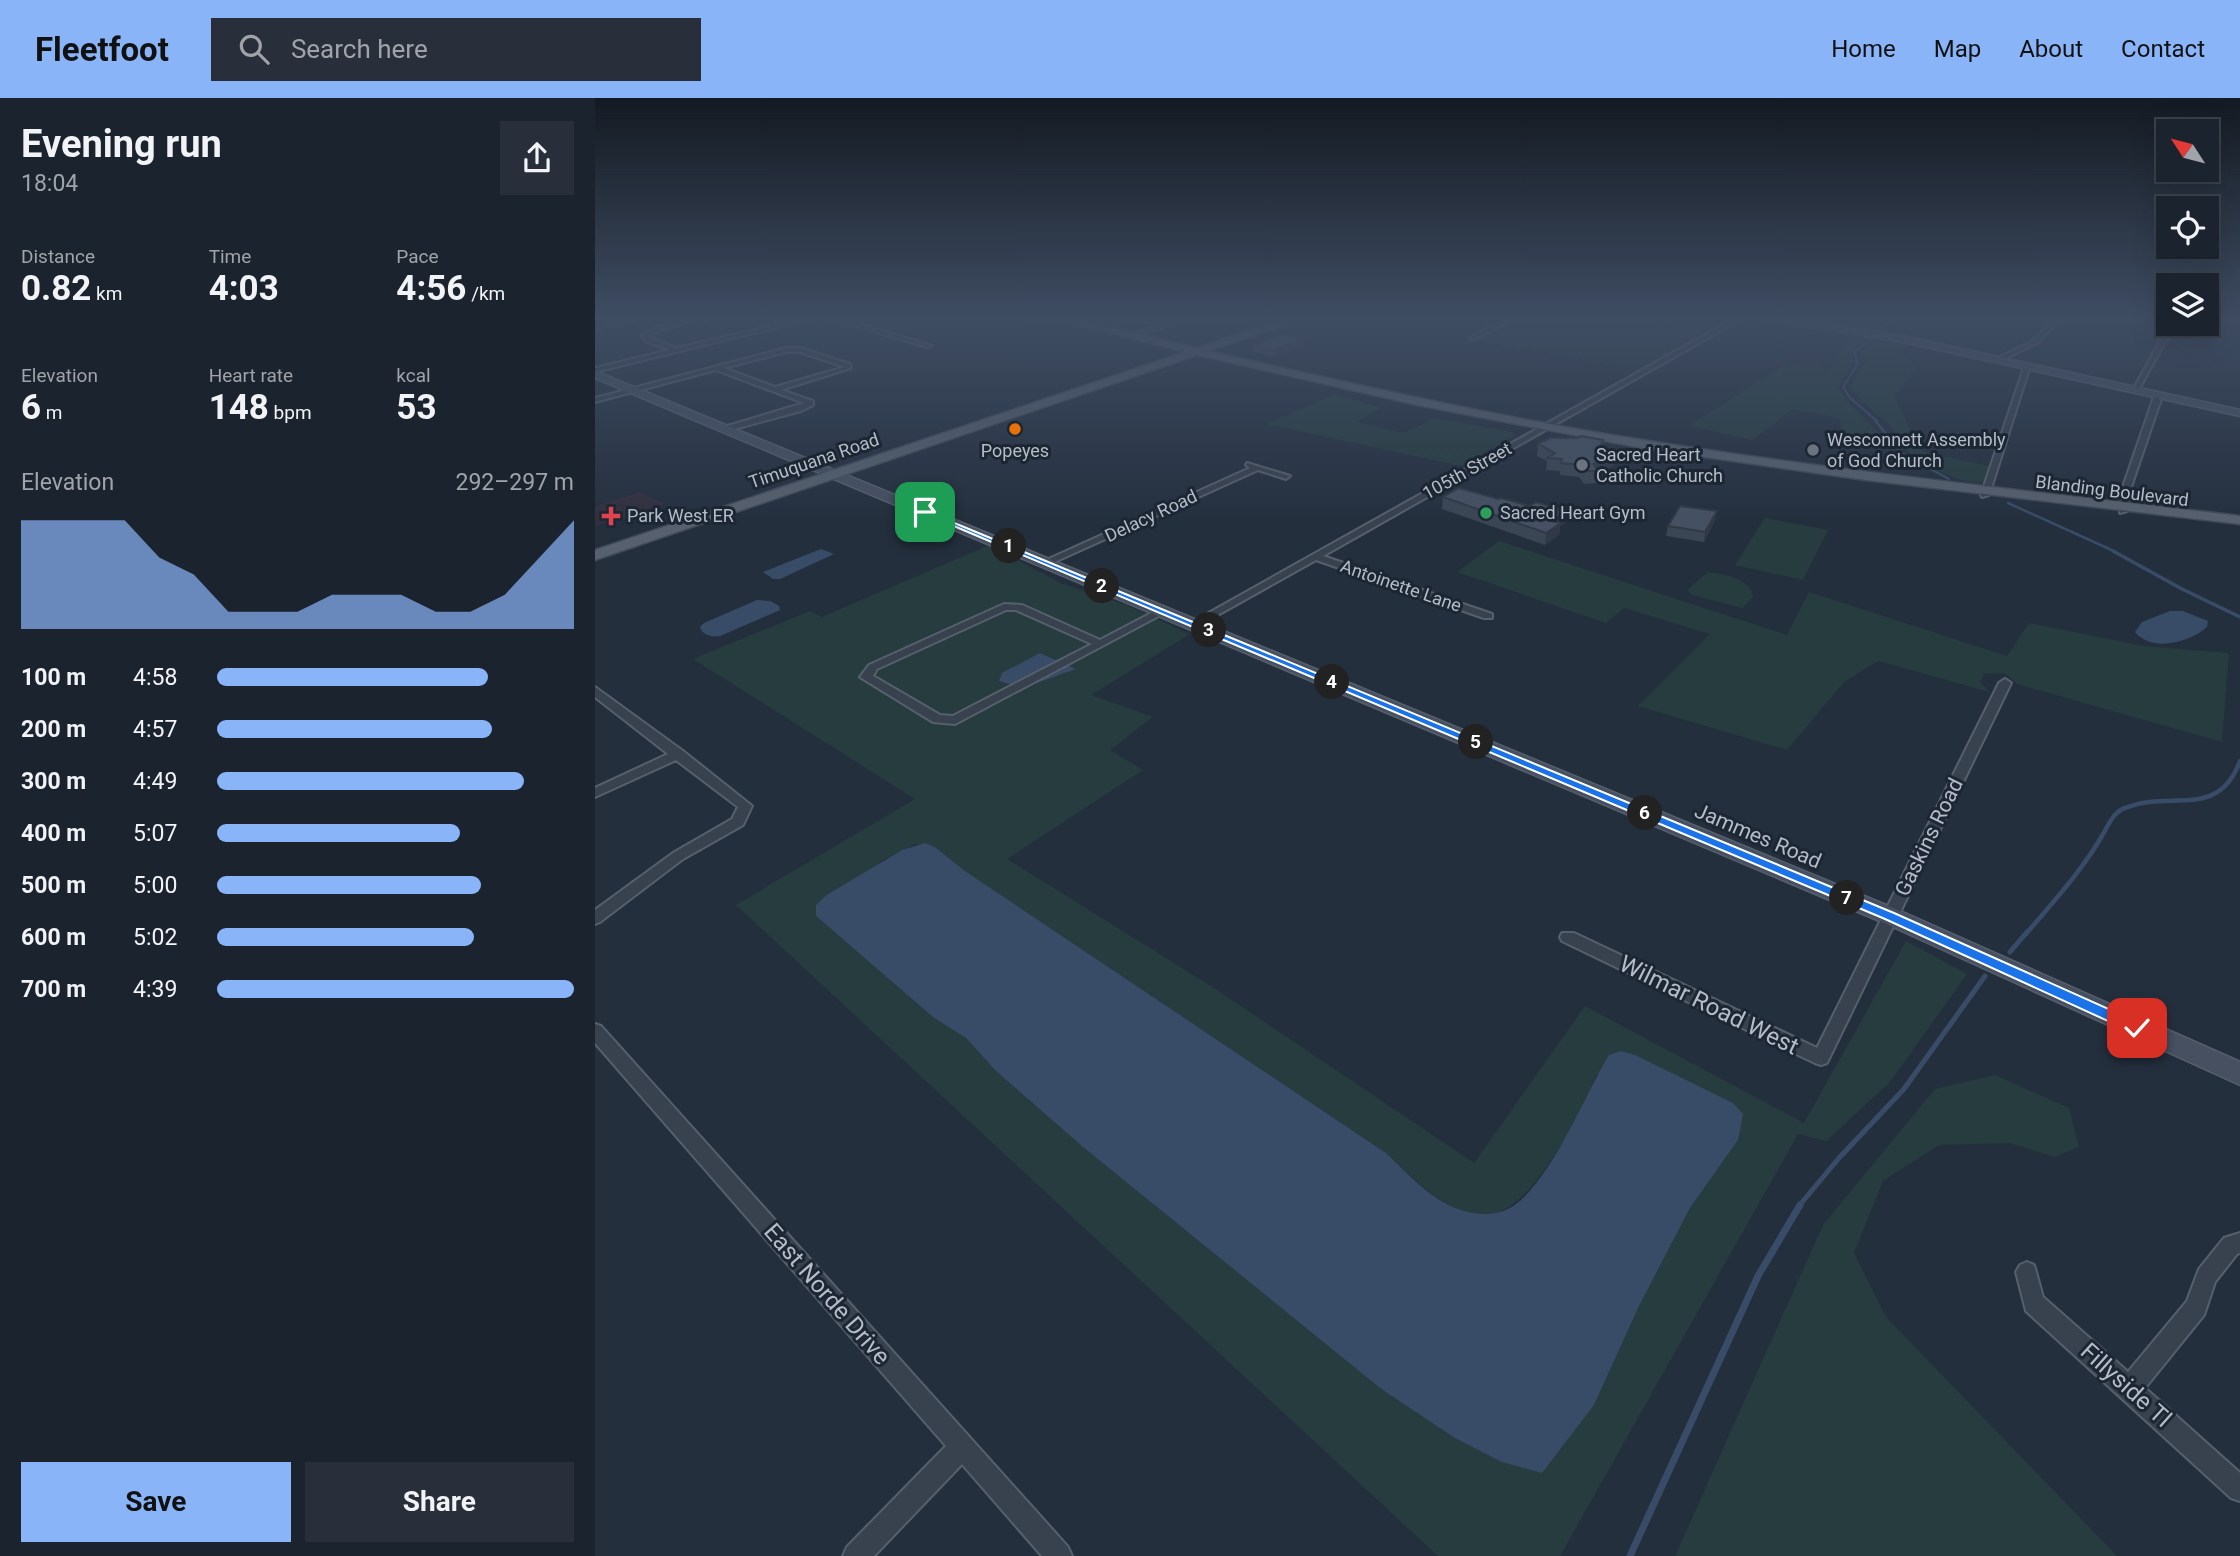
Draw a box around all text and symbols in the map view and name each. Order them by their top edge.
search box [211,18,701,81]
text: Fleetfoot [35,30,169,69]
icon: search [235,30,273,68]
text: Search here [291,34,428,64]
text: Home [1831,35,1896,63]
text: Map [1934,35,1981,63]
text: About [2019,35,2083,63]
text: Contact [2121,35,2205,63]
north arrow [2156,119,2219,182]
map controls [2156,119,2219,336]
button: share [500,121,574,195]
text: Evening run [21,122,222,166]
text: 18:04 [21,170,78,197]
button: locate [2156,196,2219,259]
text: Distance [21,245,95,268]
text: Time [209,245,251,268]
text: Pace [396,245,439,268]
text: 0.82 [21,268,91,309]
text: 4:03 [209,268,279,309]
text: 4:56 [396,268,466,309]
button: layers [2156,273,2219,336]
text: km [91,282,122,305]
text: /km [466,282,505,305]
text: Elevation [21,364,98,387]
text: Heart rate [209,364,293,387]
text: kcal [396,364,431,387]
text: 6 [21,387,41,428]
text: 148 [209,387,269,428]
text: 53 [396,387,437,428]
text: m [41,401,62,424]
text: bpm [269,401,312,424]
marker: Popeyes [1007,421,1023,437]
street label: Timuquana Road [746,428,882,493]
place label: Wesconnett Assembly of God Church [1827,429,2006,471]
street label: 105th Street [1419,438,1515,504]
place label: Popeyes [981,440,1049,461]
marker: Wesconnett Assembly of God Church [1805,442,1821,458]
place label: Sacred Heart Catholic Church [1596,444,1723,486]
marker: Sacred Heart Catholic Church [1574,457,1590,473]
text: Elevation [21,469,114,496]
text: 292–297 m [455,469,574,496]
street label: Blanding Boulevard [2034,471,2190,510]
pin [895,482,955,542]
street label: Delacy Road [1101,485,1200,546]
icon: arrive [906,493,944,531]
place label: Sacred Heart Gym [1500,502,1646,523]
place label: Park West ER [627,505,734,526]
marker: Sacred Heart Gym [1478,505,1494,521]
marker: Park West ER [601,506,621,526]
pin: 1 [991,528,1027,564]
text: 1 [1003,534,1014,557]
street label: Antoinette Lane [1338,555,1464,616]
pin: 2 [1085,568,1119,603]
text: 2 [1096,574,1107,597]
pin: 3 [1191,612,1227,648]
text: 3 [1203,618,1214,641]
text: 100 m [21,664,86,691]
text: 4:58 [133,664,177,691]
pin: 4 [1315,664,1349,700]
text: 4 [1326,670,1337,693]
text: 200 m [21,716,86,743]
text: 4:57 [133,716,177,743]
pin: 5 [1459,724,1493,760]
text: 5 [1470,730,1481,753]
text: 300 m [21,768,86,795]
text: 4:49 [133,768,177,795]
street label: Gaskins Road [1890,774,1968,900]
pin: 6 [1627,796,1663,830]
street label: Jammes Road [1691,799,1825,873]
text: 6 [1639,801,1650,824]
text: 400 m [21,820,86,847]
text: 5:07 [133,820,177,847]
text: 500 m [21,872,86,899]
text: 5:00 [133,872,177,899]
pin: 7 [1829,880,1865,916]
text: 7 [1841,886,1852,909]
text: 600 m [21,924,86,951]
text: 5:02 [133,924,177,951]
street label: Wilmar Road West [1615,949,1803,1061]
text: 700 m [21,976,86,1003]
text: 4:39 [133,976,177,1003]
pin [2107,998,2167,1058]
icon: check [2118,1009,2156,1047]
street label: East Norde Drive [758,1218,896,1370]
street label: Fillyside Tl [2075,1337,2177,1433]
button: Save [21,1462,291,1542]
button: Share [305,1462,574,1542]

